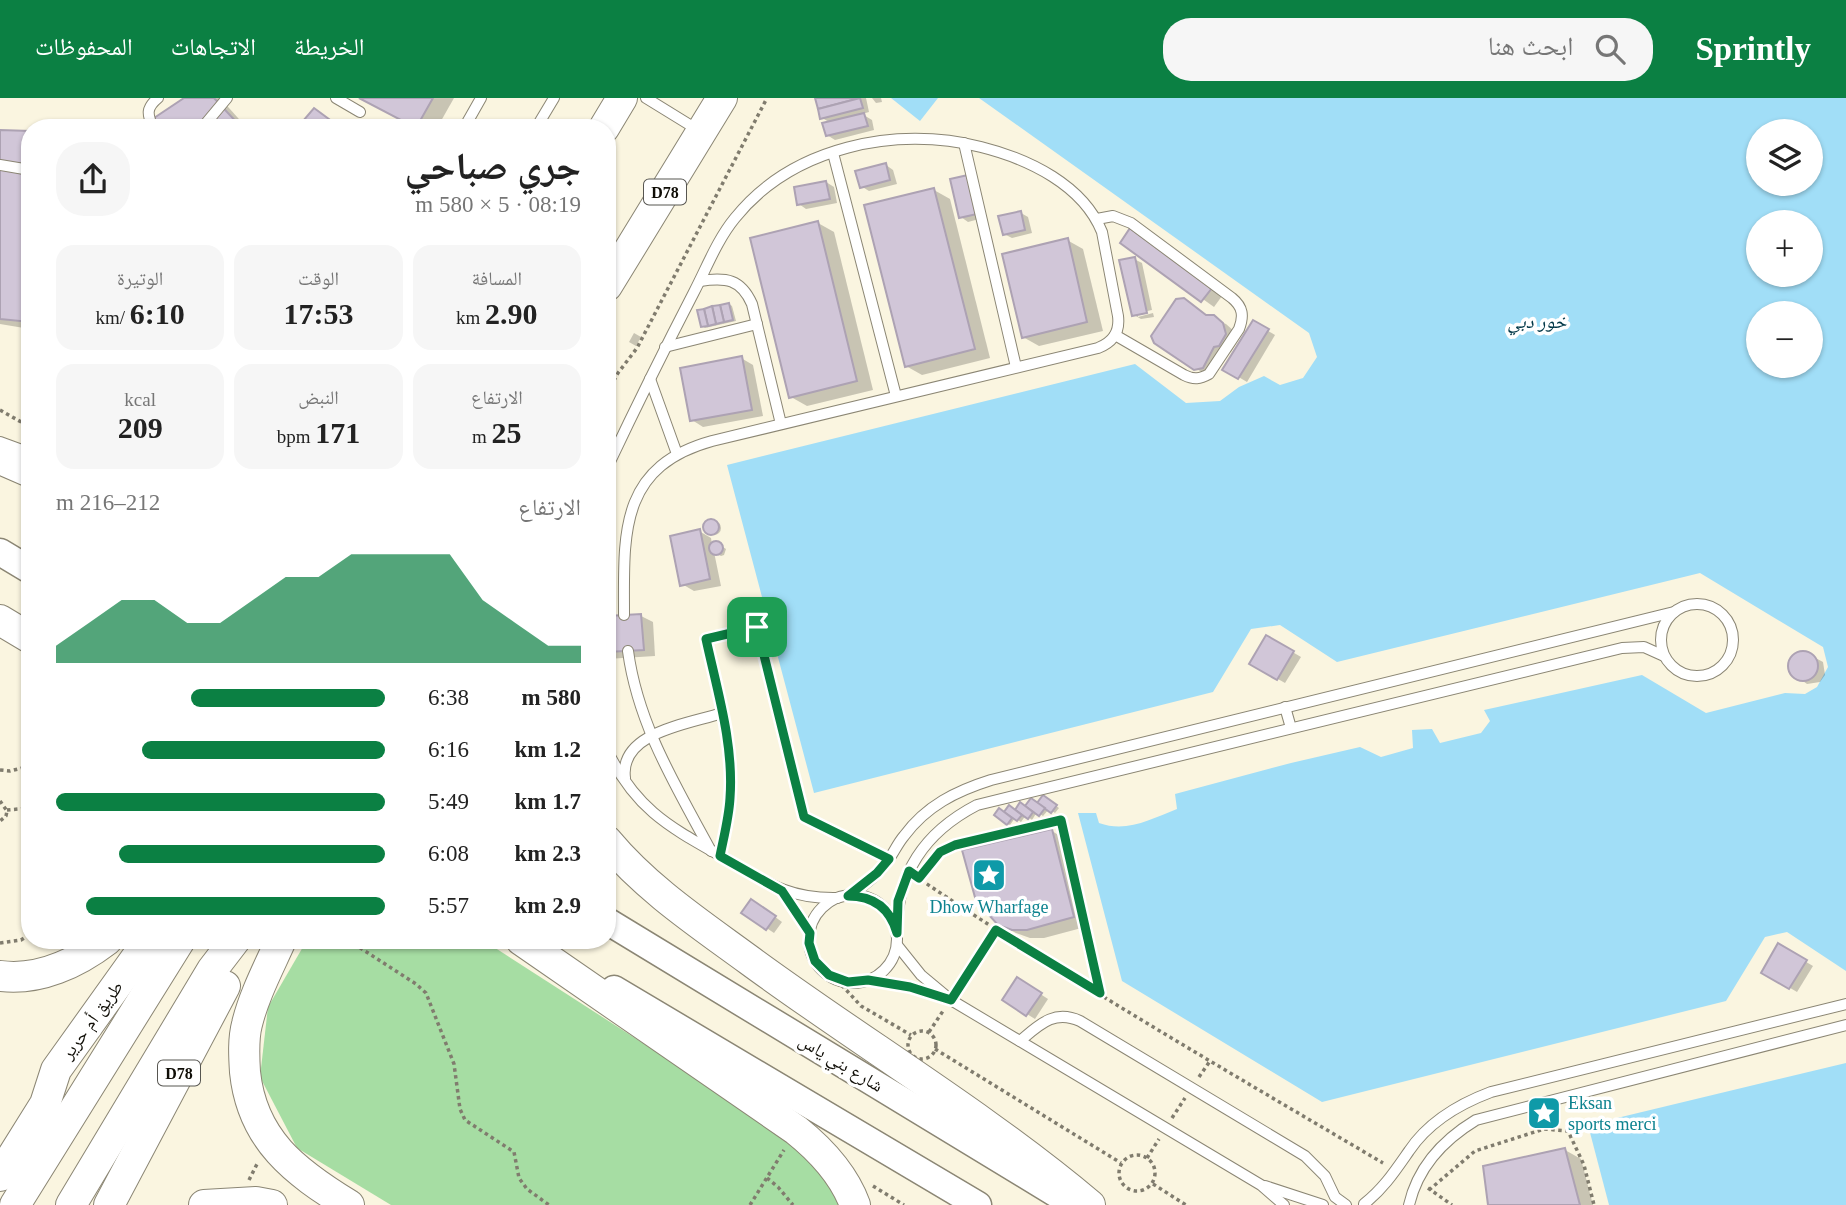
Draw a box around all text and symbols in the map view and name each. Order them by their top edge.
search box [1163,18,1653,81]
icon: search [1591,30,1629,68]
text: Sprintly [1695,31,1811,67]
text: ابحث هنا [1488,32,1573,61]
text: المحفوظات [35,34,133,60]
text: الاتجاهات [171,34,256,60]
text: الخريطة [294,34,365,60]
map controls [1746,119,1823,378]
button: layers [1746,119,1823,196]
button: share [56,142,130,216]
text: جري صباحي [405,145,581,187]
road number: D78 [644,180,686,204]
text: 08:19 · 5 × 580 m [415,192,581,217]
button: + [1746,210,1823,287]
text: الوتيرة [117,268,163,289]
text: الوقت [298,268,339,289]
text: المسافة [472,268,522,289]
text: 6:10 [130,297,185,330]
text: 17:53 [284,297,354,330]
text: 2.90 [485,297,538,330]
button: − [1746,301,1823,378]
text: /km [96,307,130,328]
text: km [456,307,485,328]
water label: خور دبي [1507,311,1568,336]
text: النبض [298,387,339,408]
text: الارتفاع [471,387,523,408]
text: kcal [124,389,156,410]
text: 209 [118,411,163,444]
text: 171 [315,416,360,449]
text: 25 [492,416,522,449]
text: bpm [277,426,315,447]
text: m [472,426,492,447]
text: 212–216 m [56,490,160,515]
text: الارتفاع [518,495,581,520]
pin [727,597,787,657]
icon: arrive [738,608,776,646]
text: 6:38 [428,685,469,710]
text: 580 m [522,685,581,710]
text: 6:16 [428,737,469,762]
text: 1.2 km [515,737,581,762]
text: 5:49 [428,789,469,814]
text: 1.7 km [515,789,581,814]
text: 6:08 [428,841,469,866]
text: 2.3 km [515,841,581,866]
place icon: Dhow Wharfage [970,856,1008,894]
text: 5:57 [428,893,469,918]
text: 2.9 km [515,893,581,918]
place label: Dhow Wharfage [929,897,1049,917]
street label: طريق أم حرير [56,977,128,1065]
street label: شارع بني ياس [793,1030,887,1100]
road number: D78 [158,1060,200,1085]
place label: Eksan sports merci [1568,1093,1656,1134]
place icon: Eksan sports merci [1525,1094,1563,1132]

